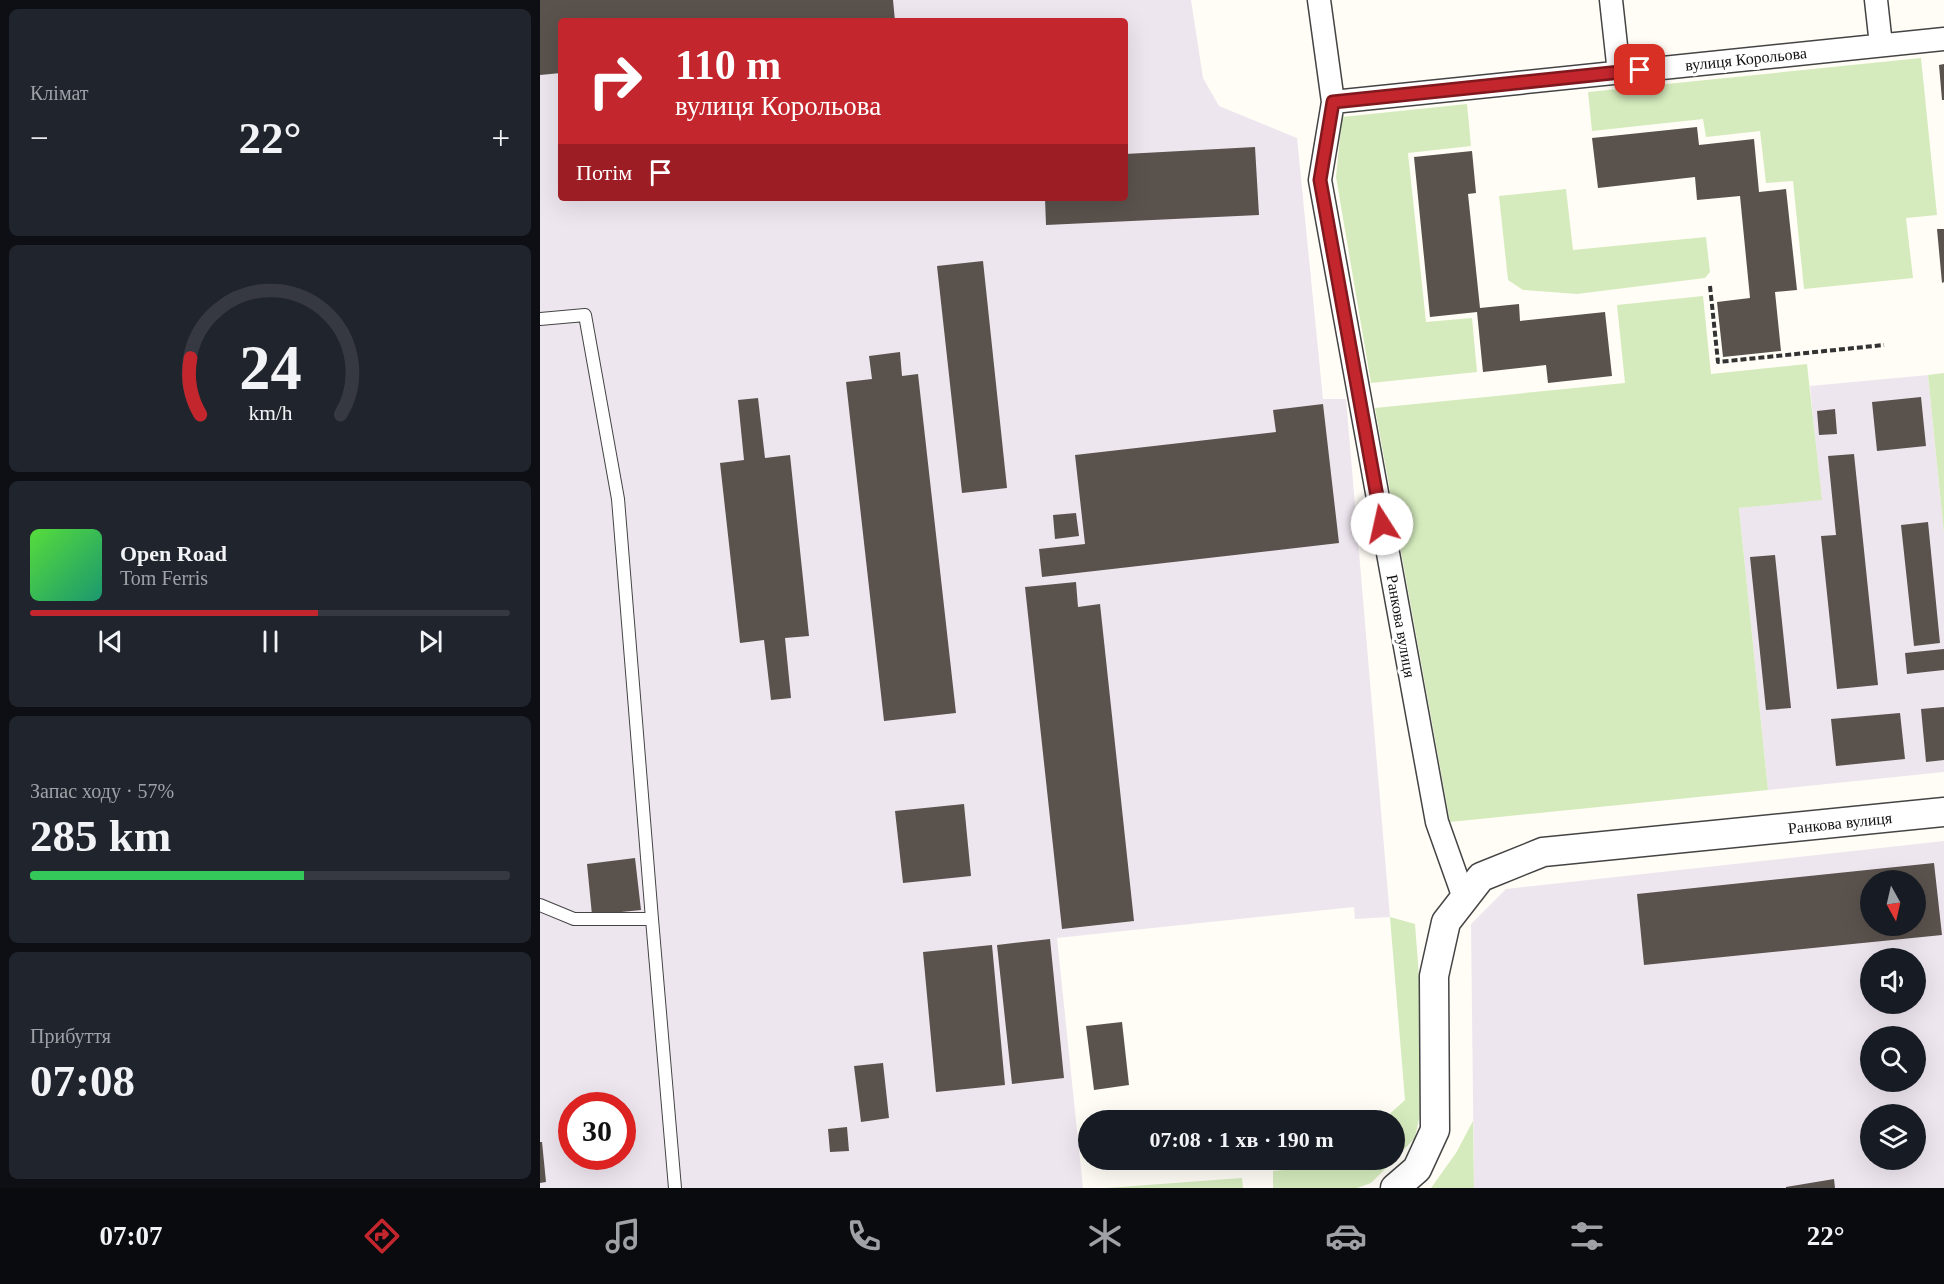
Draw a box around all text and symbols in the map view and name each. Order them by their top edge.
icon: right [576,42,654,120]
text: 110 m [675,42,781,88]
pin [1614,44,1665,95]
street label: вулиця Корольова [1684,44,1808,75]
icon: arrive [1623,53,1656,86]
text: Клімат [30,82,89,104]
text: вулиця Корольова [675,91,881,121]
text: 22° [239,113,302,163]
text: − [30,120,49,156]
text: + [491,120,510,156]
icon: arrive [644,156,677,189]
text: Потім [576,160,632,185]
text: 24 [239,333,301,402]
text: km/h [248,402,292,426]
position arrow [1350,492,1414,556]
text: Open Road [120,541,227,566]
text: Tom Ferris [120,567,208,589]
street label: Ранкова вулиця [1383,573,1419,680]
icon: previous [94,625,127,658]
icon: pause [254,625,287,658]
icon: next [414,625,447,658]
text: Запас ходу · 57% [30,780,174,802]
street label: Ранкова вулиця [1787,809,1894,838]
text: 285 km [30,811,171,861]
north arrow [1860,870,1926,936]
map controls [1860,870,1926,1170]
button: sound [1860,948,1926,1014]
text: Прибуття [30,1025,111,1047]
button: search [1860,1026,1926,1092]
text: 07:08 [30,1056,135,1106]
speed limit sign: 30 [558,1092,636,1170]
button: layers [1860,1104,1926,1170]
text: 07:08 · 1 хв · 190 m [1149,1127,1334,1152]
icon: directions [361,1215,403,1257]
icon: music [602,1215,644,1257]
icon: phone [843,1215,885,1257]
icon: climate [1084,1215,1126,1257]
icon: car [1325,1215,1367,1257]
icon: filters [1566,1215,1608,1257]
text: 07:07 [99,1221,162,1251]
text: 22° [1807,1221,1844,1251]

